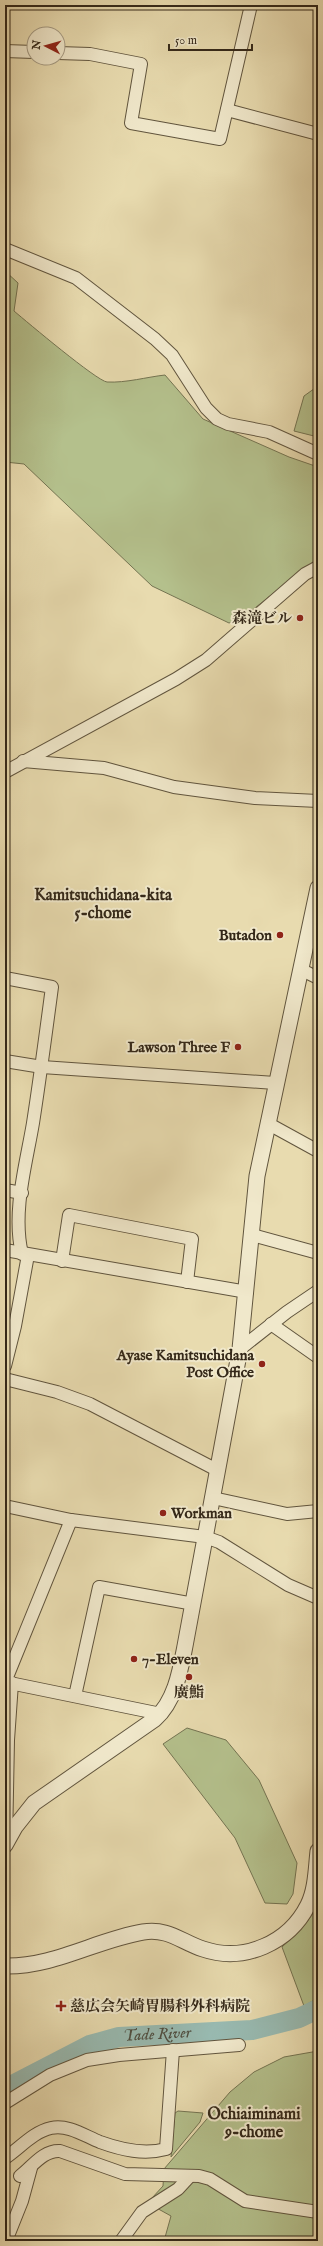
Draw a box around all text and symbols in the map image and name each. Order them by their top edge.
north arrow [26,26,66,66]
scale bar [169,26,252,52]
text: 50 m [175,33,197,48]
text: N [29,39,45,52]
place label: 森滝ビル [232,609,292,628]
marker: 森滝ビル [295,613,305,623]
district label: Kamitsuchidana-kita 5-chome [34,886,173,924]
place label: Butadon [219,926,272,945]
marker: Butadon [275,930,285,940]
place label: Lawson Three F [128,1038,230,1057]
marker: Lawson Three F [233,1042,243,1052]
place label: Ayase Kamitsuchidana Post Office [116,1346,255,1382]
marker: Ayase Kamitsuchidana Post Office [257,1359,267,1369]
place label: Workman [170,1504,232,1523]
marker: Workman [158,1508,168,1518]
place label: 7-Eleven [142,1650,199,1669]
marker: 7-Eleven [129,1654,139,1664]
marker: 廣鮨 [184,1672,194,1682]
place label: 廣鮨 [174,1683,204,1702]
place label: 慈広会矢崎胃腸科外科病院 [70,1997,250,2016]
marker: 慈広会矢崎胃腸科外科病院 [55,2000,67,2012]
water label: Tade River [123,2023,193,2047]
district label: Ochiaiminami 9-chome [208,2105,301,2143]

